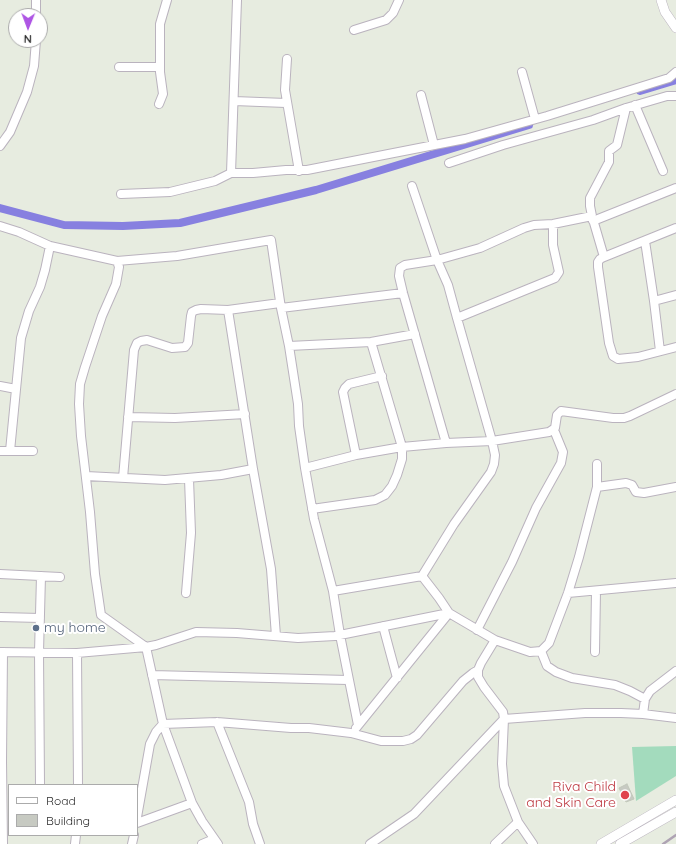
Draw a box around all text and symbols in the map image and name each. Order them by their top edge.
north arrow [8,8,48,48]
text: N [24,32,32,46]
place label: my home [44,620,106,636]
marker: my home [31,623,41,633]
place label: Riva Child and Skin Care [526,779,616,812]
legend [8,784,138,836]
marker: Riva Child and Skin Care [619,789,631,801]
text: Road [46,793,76,808]
text: Building [46,813,90,828]

